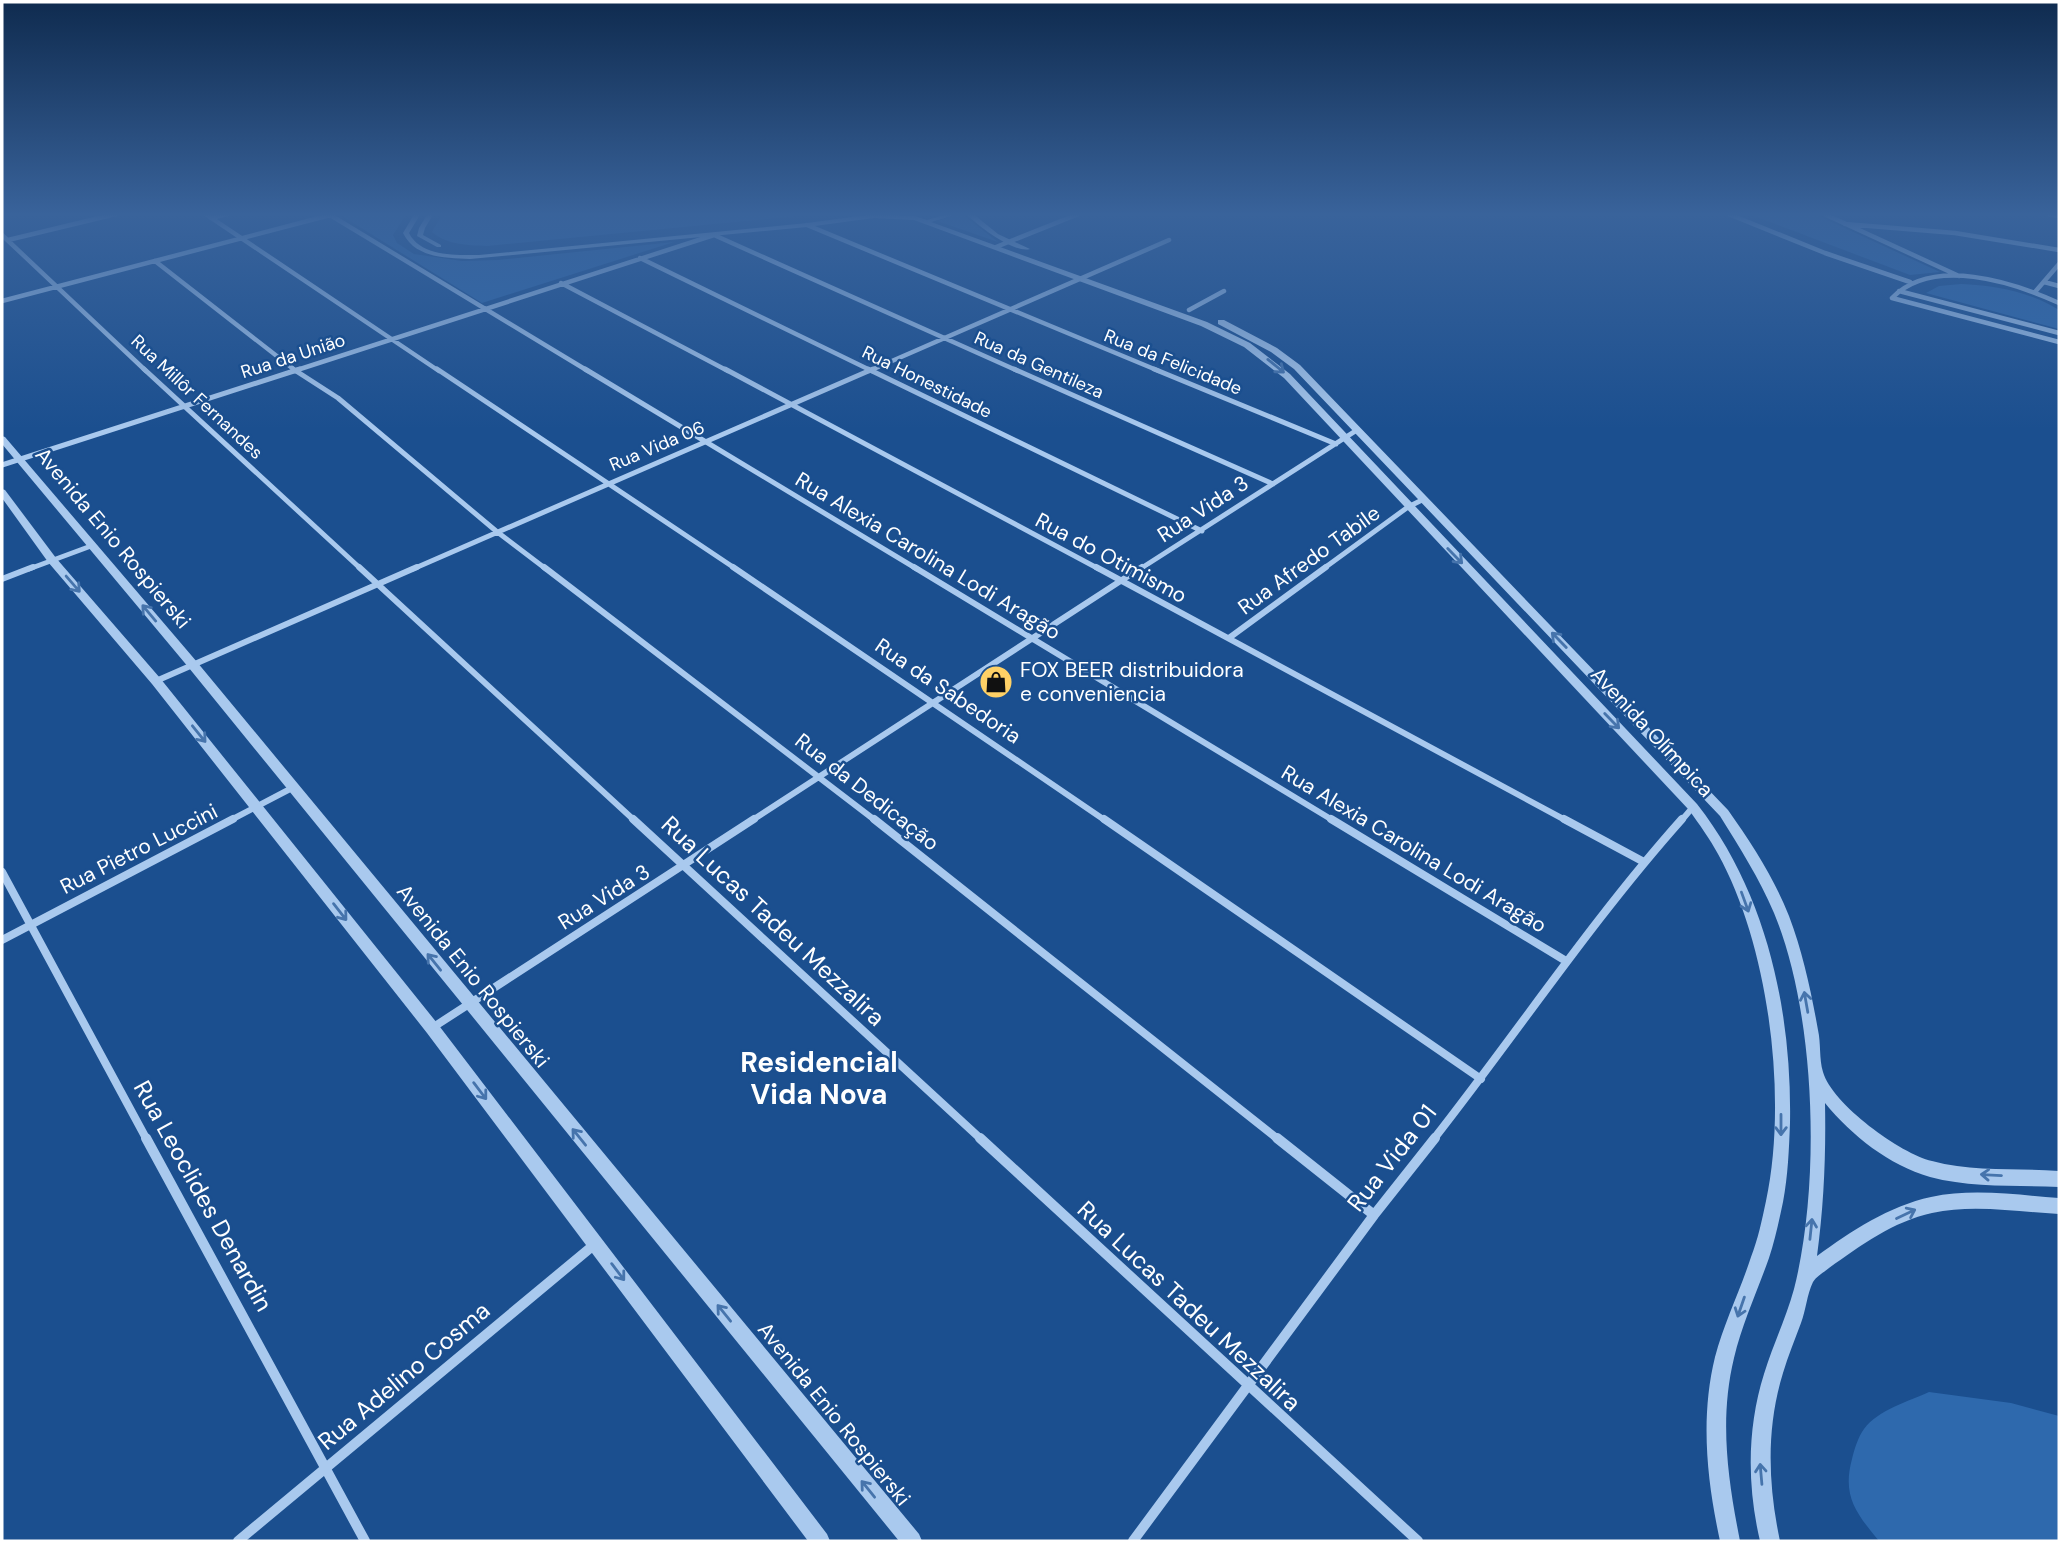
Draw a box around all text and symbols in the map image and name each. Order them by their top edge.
street label: Rua da Felicidade [1101,323,1245,401]
street label: Rua da Gentileza [970,326,1108,404]
street label: Rua da União [238,328,348,384]
street label: Rua Millôr Fernandes [126,329,268,465]
street label: Rua Honestidade [858,340,996,424]
one-way arrow [1266,358,1284,374]
street label: Rua Vida 06 [606,415,708,477]
street label: Avenida Enio Rospierski [29,441,197,635]
street label: Rua Alexia Carolina Lodi Aragão [790,466,1066,646]
street label: Rua Vida 3 [1152,469,1254,549]
street label: Rua Afredo Tabile [1232,499,1386,621]
street label: Rua do Otimismo [1030,506,1192,610]
one-way arrow [1446,547,1463,564]
one-way arrow [65,575,81,593]
one-way arrow [141,604,157,622]
street label: Rua da Sabedoria [870,632,1026,750]
one-way arrow [1550,632,1567,649]
place label: FOX BEER distribuidora e conveniencia [1020,656,1244,708]
street label: Avenida Olímpica [1584,661,1720,803]
shop icon: FOX BEER distribuidora e conveniencia [977,663,1015,701]
one-way arrow [1603,712,1620,729]
one-way arrow [191,724,206,743]
street label: Rua da Dedicação [789,727,945,857]
street label: Rua Alexia Carolina Lodi Aragão [1276,759,1552,939]
street label: Rua Pietro Luccini [55,797,223,901]
street label: Rua Lucas Tadeu Mezzalira [655,809,892,1032]
street label: Rua Vida 3 [553,858,655,936]
street label: Avenida Enio Rospierski [390,878,556,1074]
one-way arrow [1740,891,1752,913]
one-way arrow [333,902,348,921]
one-way arrow [427,953,442,971]
one-way arrow [1799,991,1812,1014]
district label: Residencial Vida Nova [740,1044,898,1113]
street label: Rua Leoclides Denardin [127,1075,280,1317]
one-way arrow [473,1081,488,1100]
street label: Rua Vida 01 [1340,1098,1443,1218]
one-way arrow [1774,1113,1788,1136]
one-way arrow [571,1129,587,1147]
one-way arrow [1980,1168,2003,1181]
street label: Rua Lucas Tadeu Mezzalira [1071,1194,1308,1417]
one-way arrow [1894,1207,1916,1220]
one-way arrow [1805,1218,1818,1241]
one-way arrow [611,1262,626,1281]
street label: Rua Adelino Cosma [311,1295,496,1457]
one-way arrow [1734,1295,1746,1317]
one-way arrow [716,1304,732,1322]
street label: Avenida Enio Rospierski [751,1316,917,1512]
one-way arrow [1754,1463,1767,1486]
one-way arrow [860,1480,876,1498]

